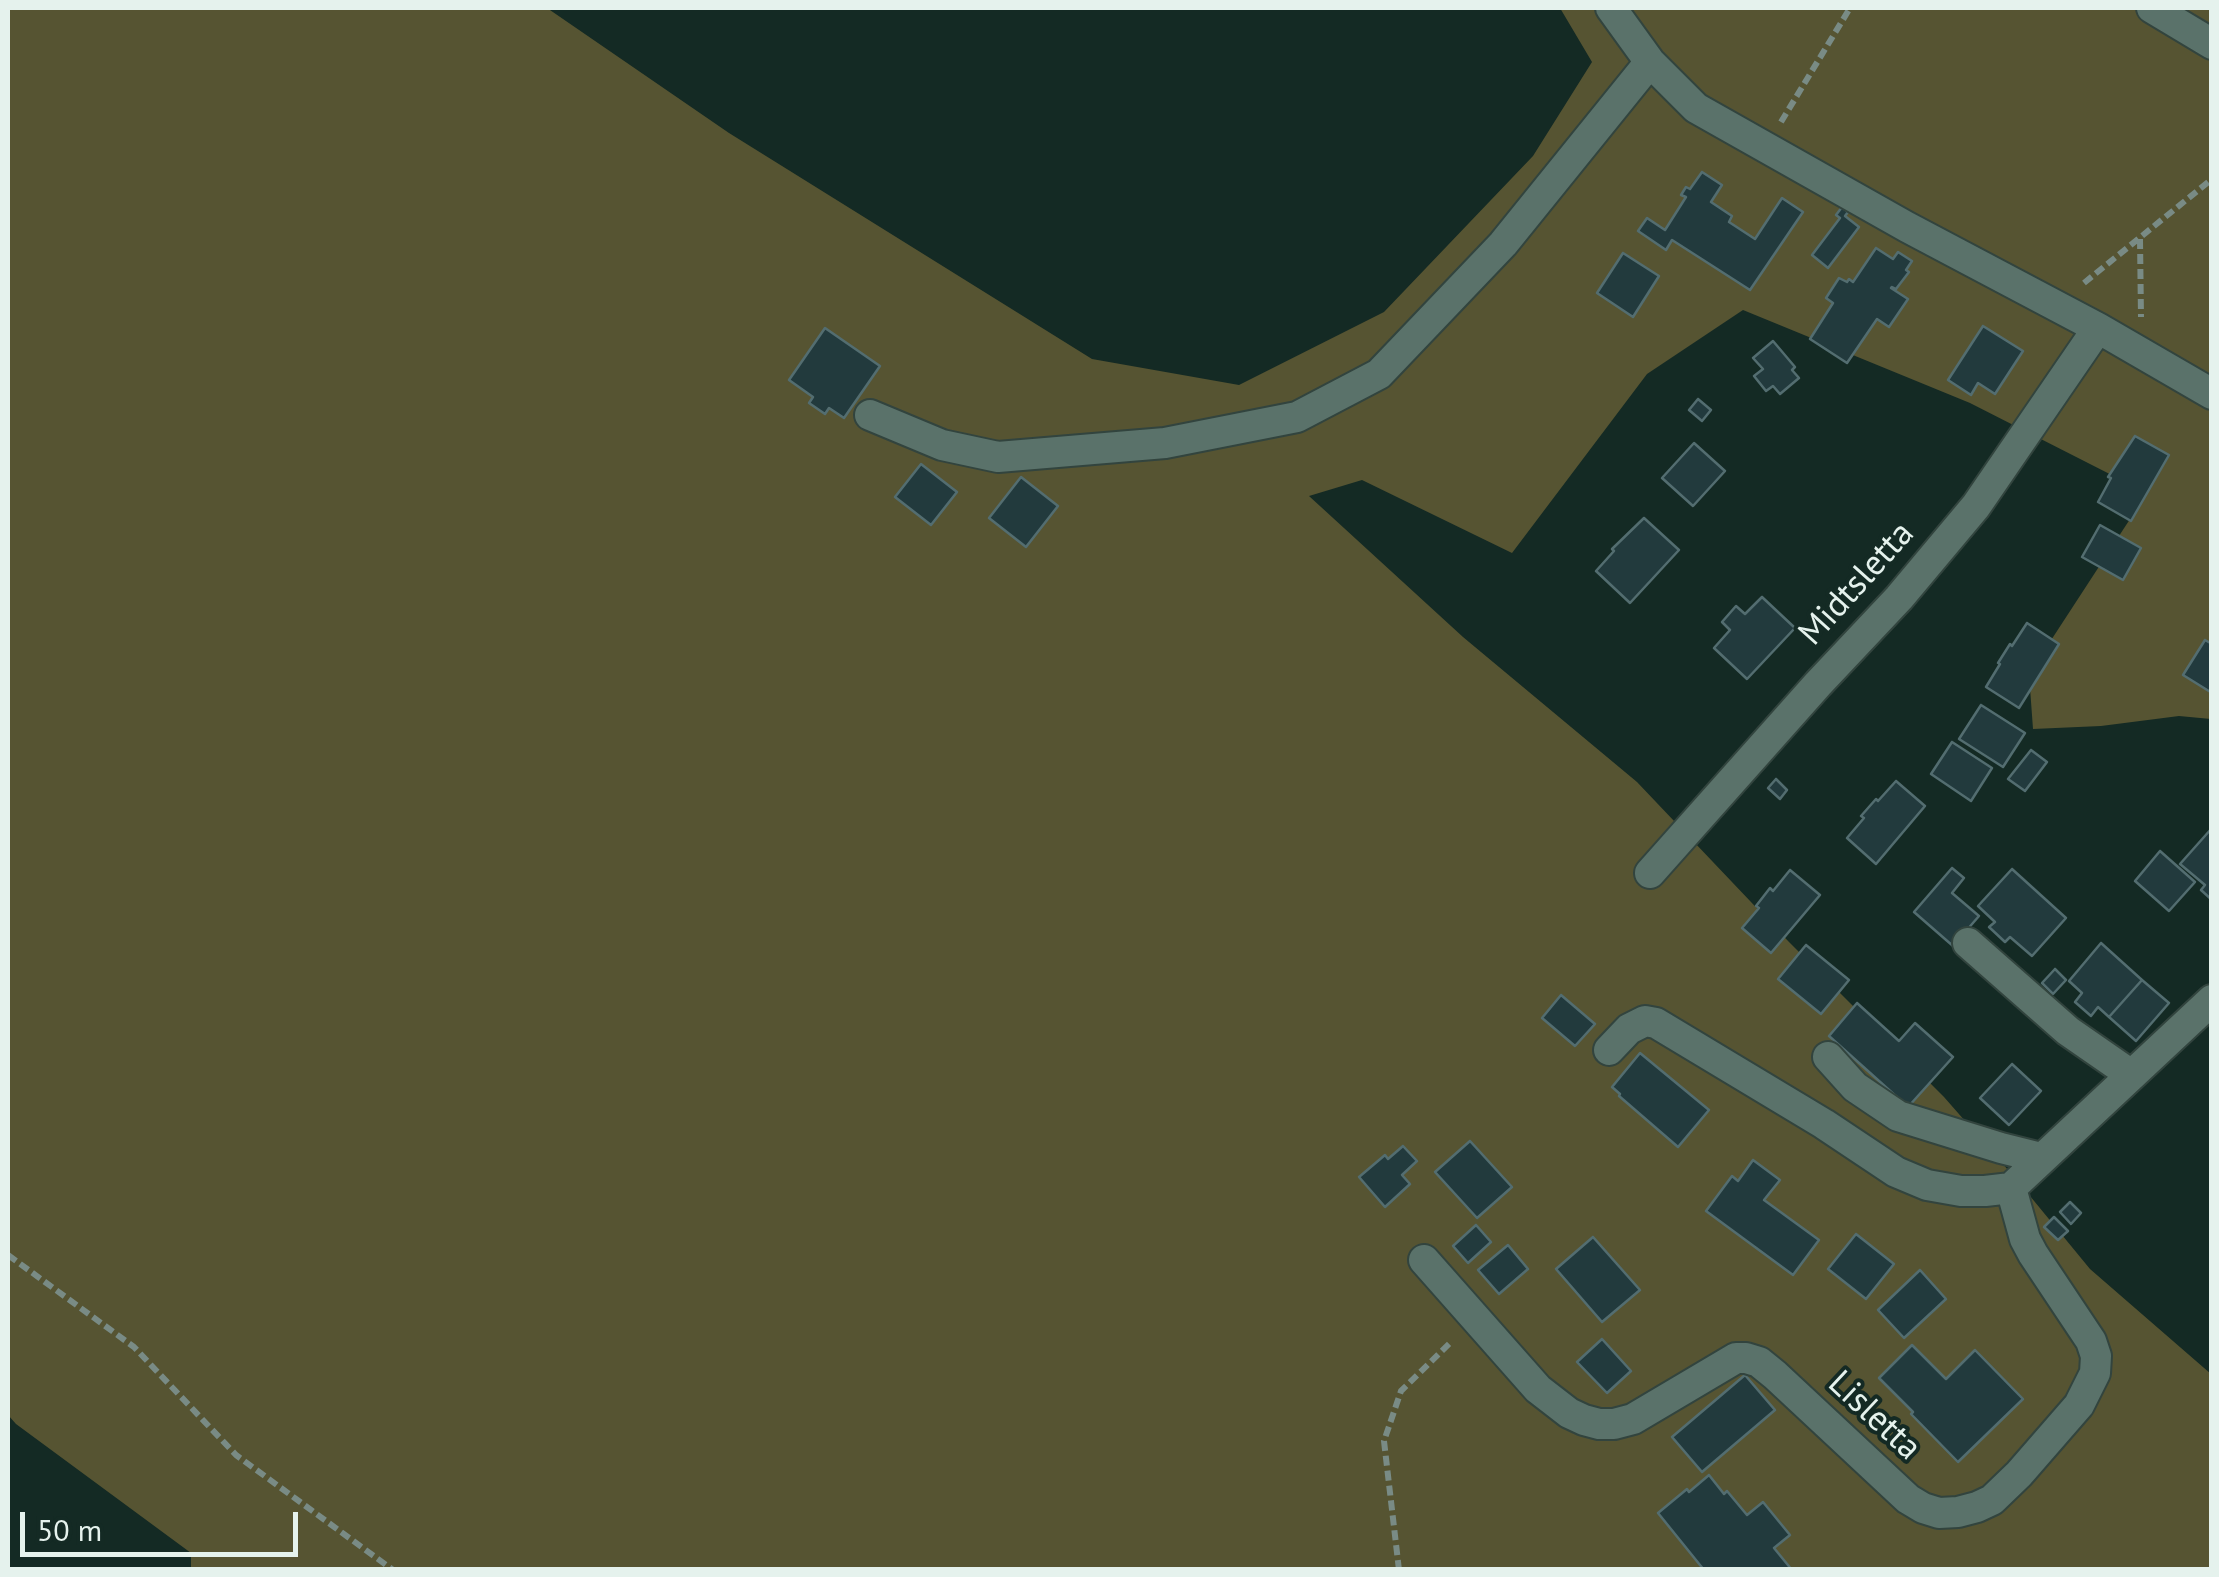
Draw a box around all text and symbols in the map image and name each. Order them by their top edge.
street label: Midtsletta [1791,514,1923,654]
street label: Lisletta [1819,1363,1929,1469]
scale bar [25,1492,302,1554]
text: 50 m [37,1510,102,1549]

